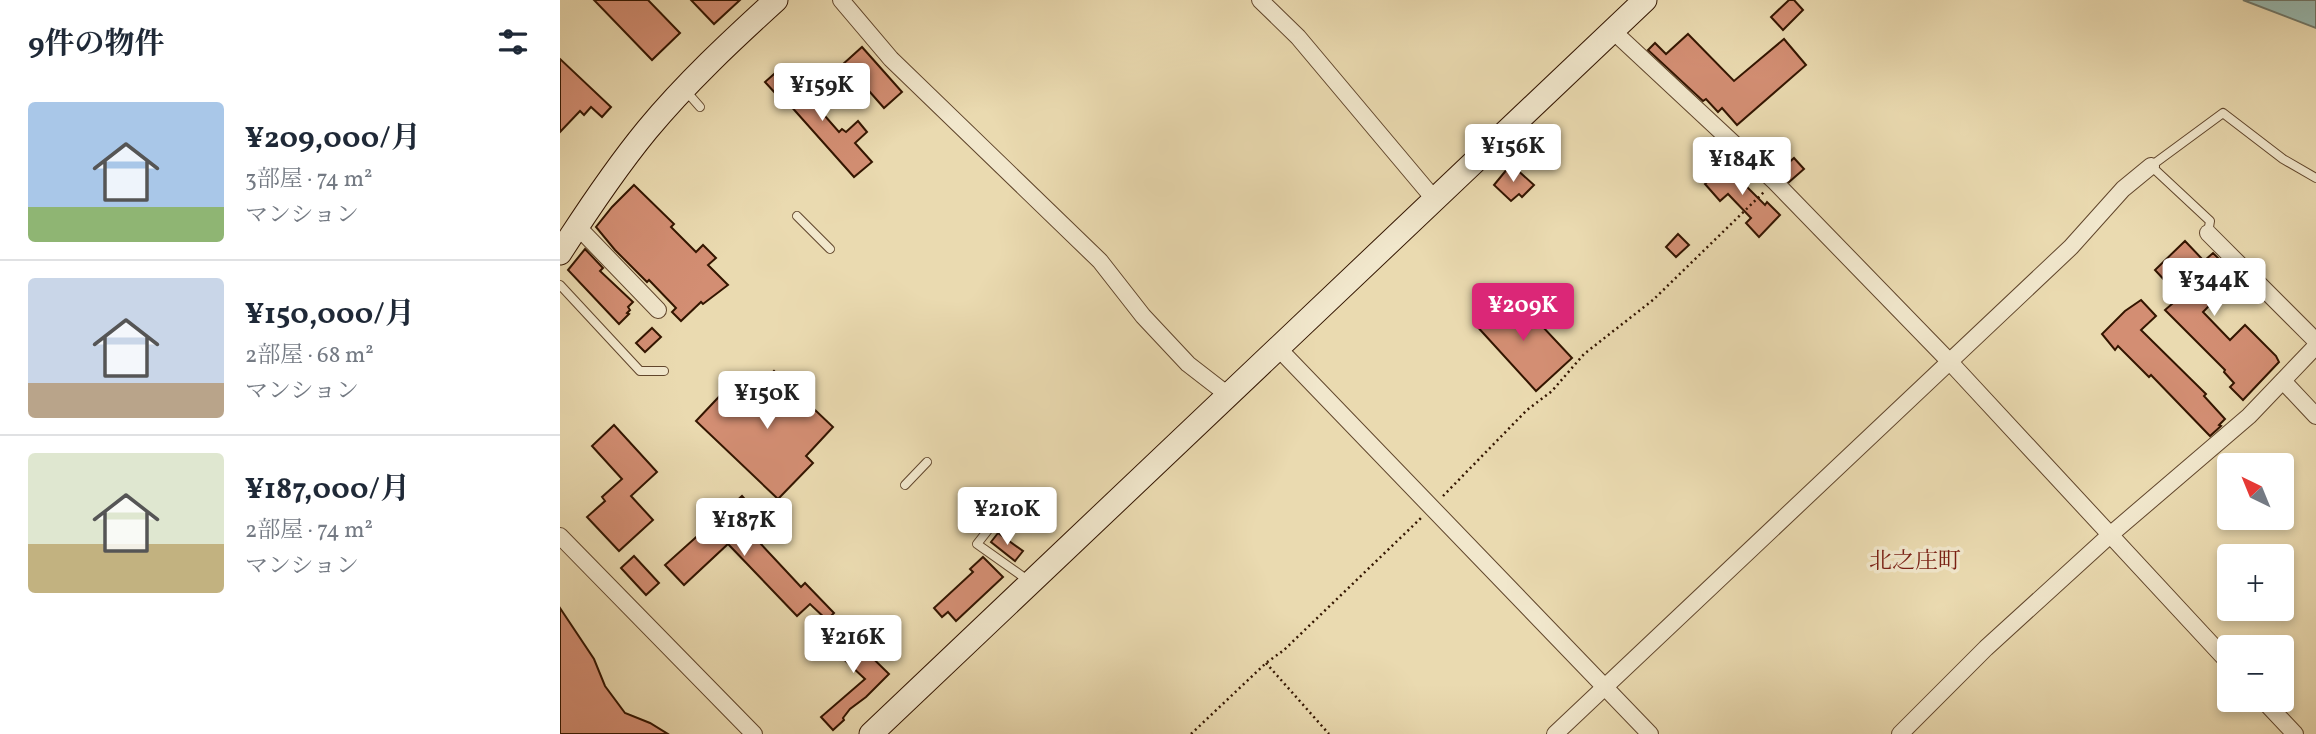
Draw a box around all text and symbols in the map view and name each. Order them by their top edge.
icon: filters [494,23,532,61]
text: 9件の物件 [28,24,165,66]
pin: ¥159K [773,64,871,123]
text: ¥159K [790,70,854,102]
text: ¥209,000/月 [245,118,421,160]
pin: ¥156K [1464,124,1562,184]
icon: home [84,130,168,214]
text: ¥156K [1481,131,1545,163]
pin: ¥184K [1693,138,1791,197]
text: ¥184K [1709,144,1775,176]
text: 3部屋 · 74 m² [245,164,373,196]
text: マンション [245,200,359,232]
pin: ¥344K [2165,258,2263,318]
text: ¥344K [2179,265,2249,297]
pin: ¥209K [1474,284,1572,343]
text: ¥209K [1488,290,1558,322]
text: ¥150,000/月 [245,294,415,336]
icon: home [84,306,168,390]
text: 2部屋 · 68 m² [245,340,374,372]
pin: ¥150K [718,372,816,431]
text: マンション [245,376,359,408]
text: ¥150K [734,378,800,410]
north arrow [2217,453,2294,530]
map controls [2217,453,2294,712]
text: ¥187,000/月 [245,469,410,511]
icon: home [84,481,168,565]
pin: ¥210K [958,488,1056,547]
text: ¥210K [974,494,1040,526]
pin: ¥187K [695,498,793,558]
text: ¥187K [712,505,776,537]
text: 2部屋 · 74 m² [245,515,373,547]
button: + [2217,544,2294,621]
district label: 北之庄町 [1869,546,1961,578]
text: マンション [245,551,359,583]
pin: ¥216K [804,616,902,675]
text: ¥216K [820,622,886,654]
button: − [2217,635,2294,712]

